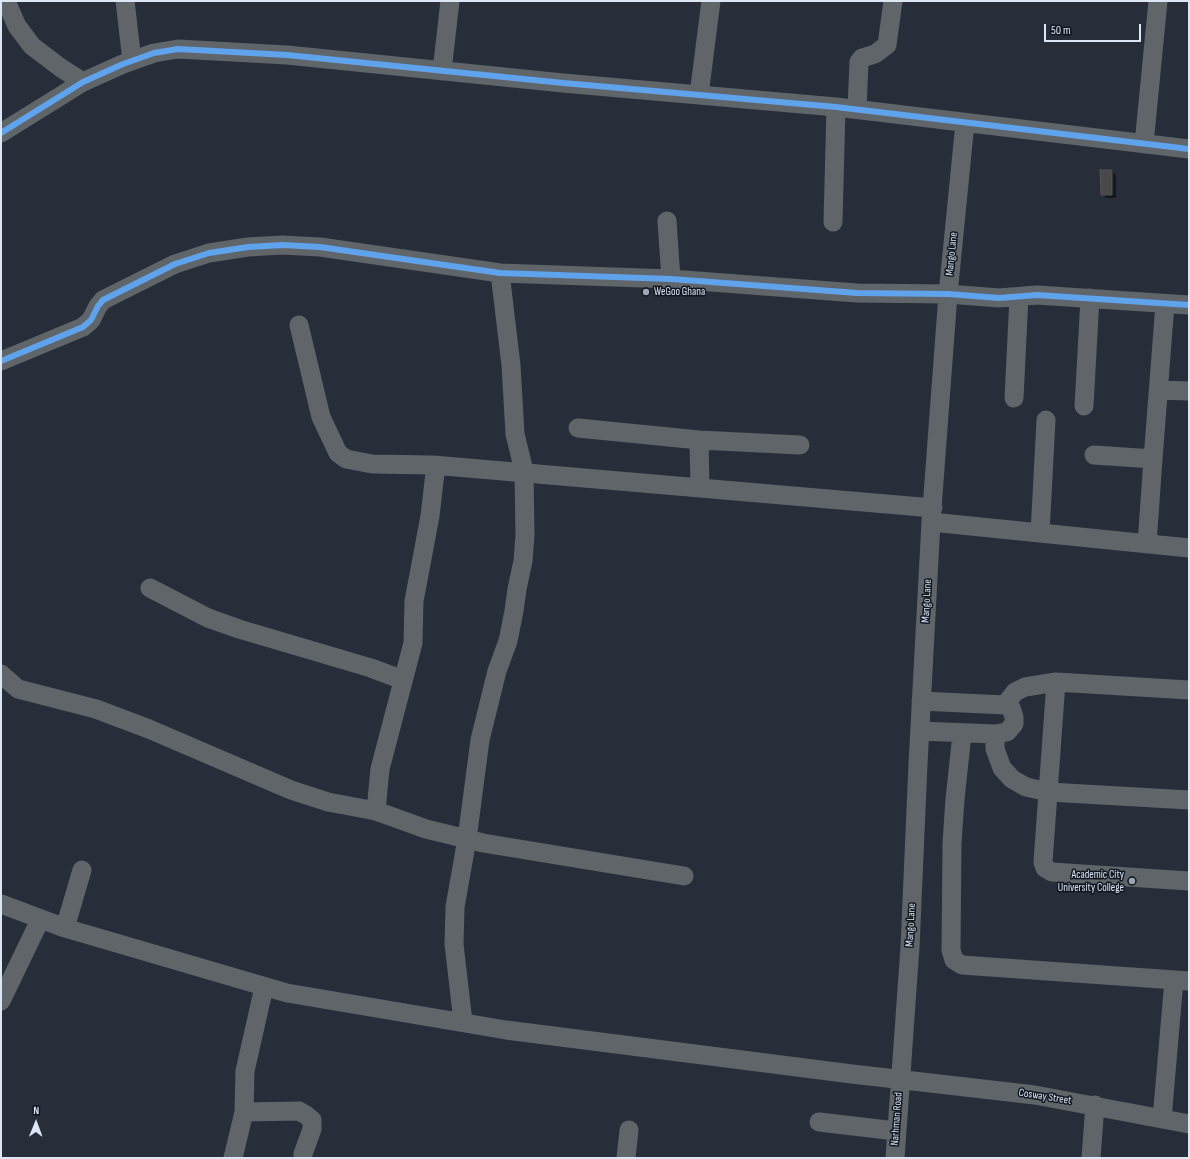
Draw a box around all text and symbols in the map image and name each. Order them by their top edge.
scale bar [1046,16,1143,42]
text: 50 m [1051,23,1071,38]
street label: Mango Lane [943,232,961,276]
place label: WeGoo Ghana [654,285,705,299]
marker: WeGoo Ghana [641,287,651,297]
street label: Mango Lane [919,579,935,623]
place label: Academic City University College [1058,868,1124,894]
marker: Academic City University College [1127,876,1137,886]
street label: Mango Lane [903,903,919,947]
street label: Cosway Street [1018,1086,1072,1108]
street label: Narhman Road [889,1092,905,1146]
north arrow [16,1103,56,1143]
text: N [33,1104,39,1117]

